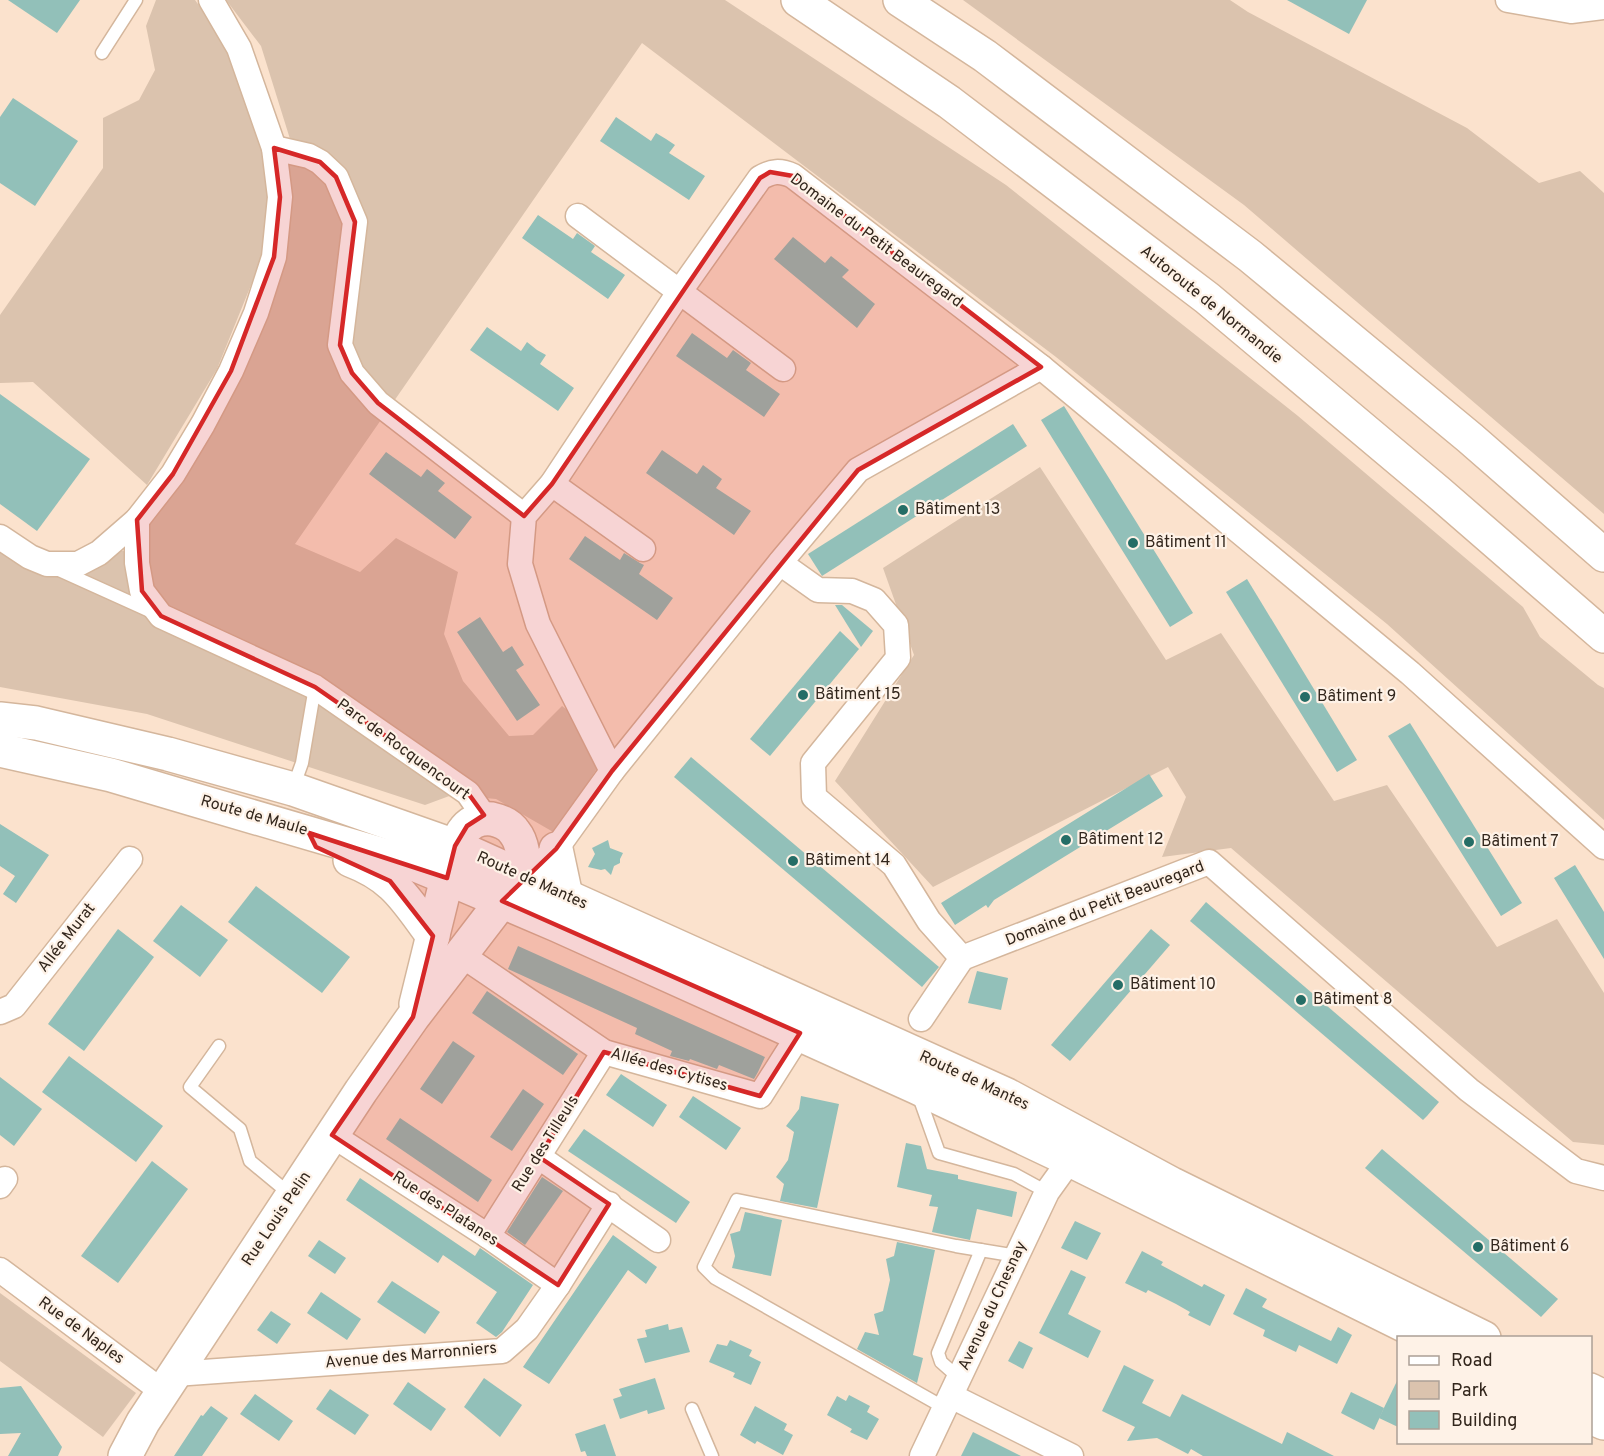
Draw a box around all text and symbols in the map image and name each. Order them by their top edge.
street label: Domaine du Petit Beauregard [786,169,966,313]
street label: Autoroute de Normandie [1136,241,1286,369]
place label: Bâtiment 13 [915,500,1000,520]
marker: Bâtiment 13 [896,503,910,517]
place label: Bâtiment 11 [1145,533,1227,553]
marker: Bâtiment 11 [1126,536,1140,550]
place label: Bâtiment 15 [815,685,901,705]
place label: Bâtiment 9 [1317,687,1396,707]
marker: Bâtiment 15 [796,688,810,702]
marker: Bâtiment 9 [1298,690,1312,704]
street label: Parc de Rocquencourt [333,695,473,805]
street label: Route de Maule [198,791,310,841]
place label: Bâtiment 12 [1078,830,1164,850]
place label: Bâtiment 7 [1481,832,1559,852]
marker: Bâtiment 12 [1059,833,1073,847]
marker: Bâtiment 7 [1462,835,1476,849]
street label: Route de Mantes [473,848,591,914]
place label: Bâtiment 14 [805,851,890,871]
marker: Bâtiment 14 [786,854,800,868]
street label: Domaine du Petit Beauregard [1003,857,1207,951]
street label: Allée Murat [34,899,100,977]
place label: Bâtiment 10 [1130,975,1216,995]
marker: Bâtiment 10 [1111,978,1125,992]
place label: Bâtiment 8 [1313,990,1393,1010]
marker: Bâtiment 8 [1294,993,1308,1007]
street label: Allée des Cytises [608,1044,730,1096]
street label: Route de Mantes [916,1047,1032,1115]
street label: Rue des Tilleuls [508,1092,584,1196]
street label: Rue des Platanes [388,1167,502,1251]
street label: Rue Louis Pelin [238,1168,316,1270]
place label: Bâtiment 6 [1490,1237,1569,1257]
street label: Avenue du Chesnay [954,1238,1032,1374]
marker: Bâtiment 6 [1471,1240,1485,1254]
street label: Rue de Naples [34,1293,128,1369]
legend [1397,1336,1592,1444]
street label: Avenue des Marronniers [324,1339,498,1373]
text: Road [1451,1350,1493,1373]
text: Park [1451,1380,1488,1403]
text: Building [1451,1410,1517,1433]

